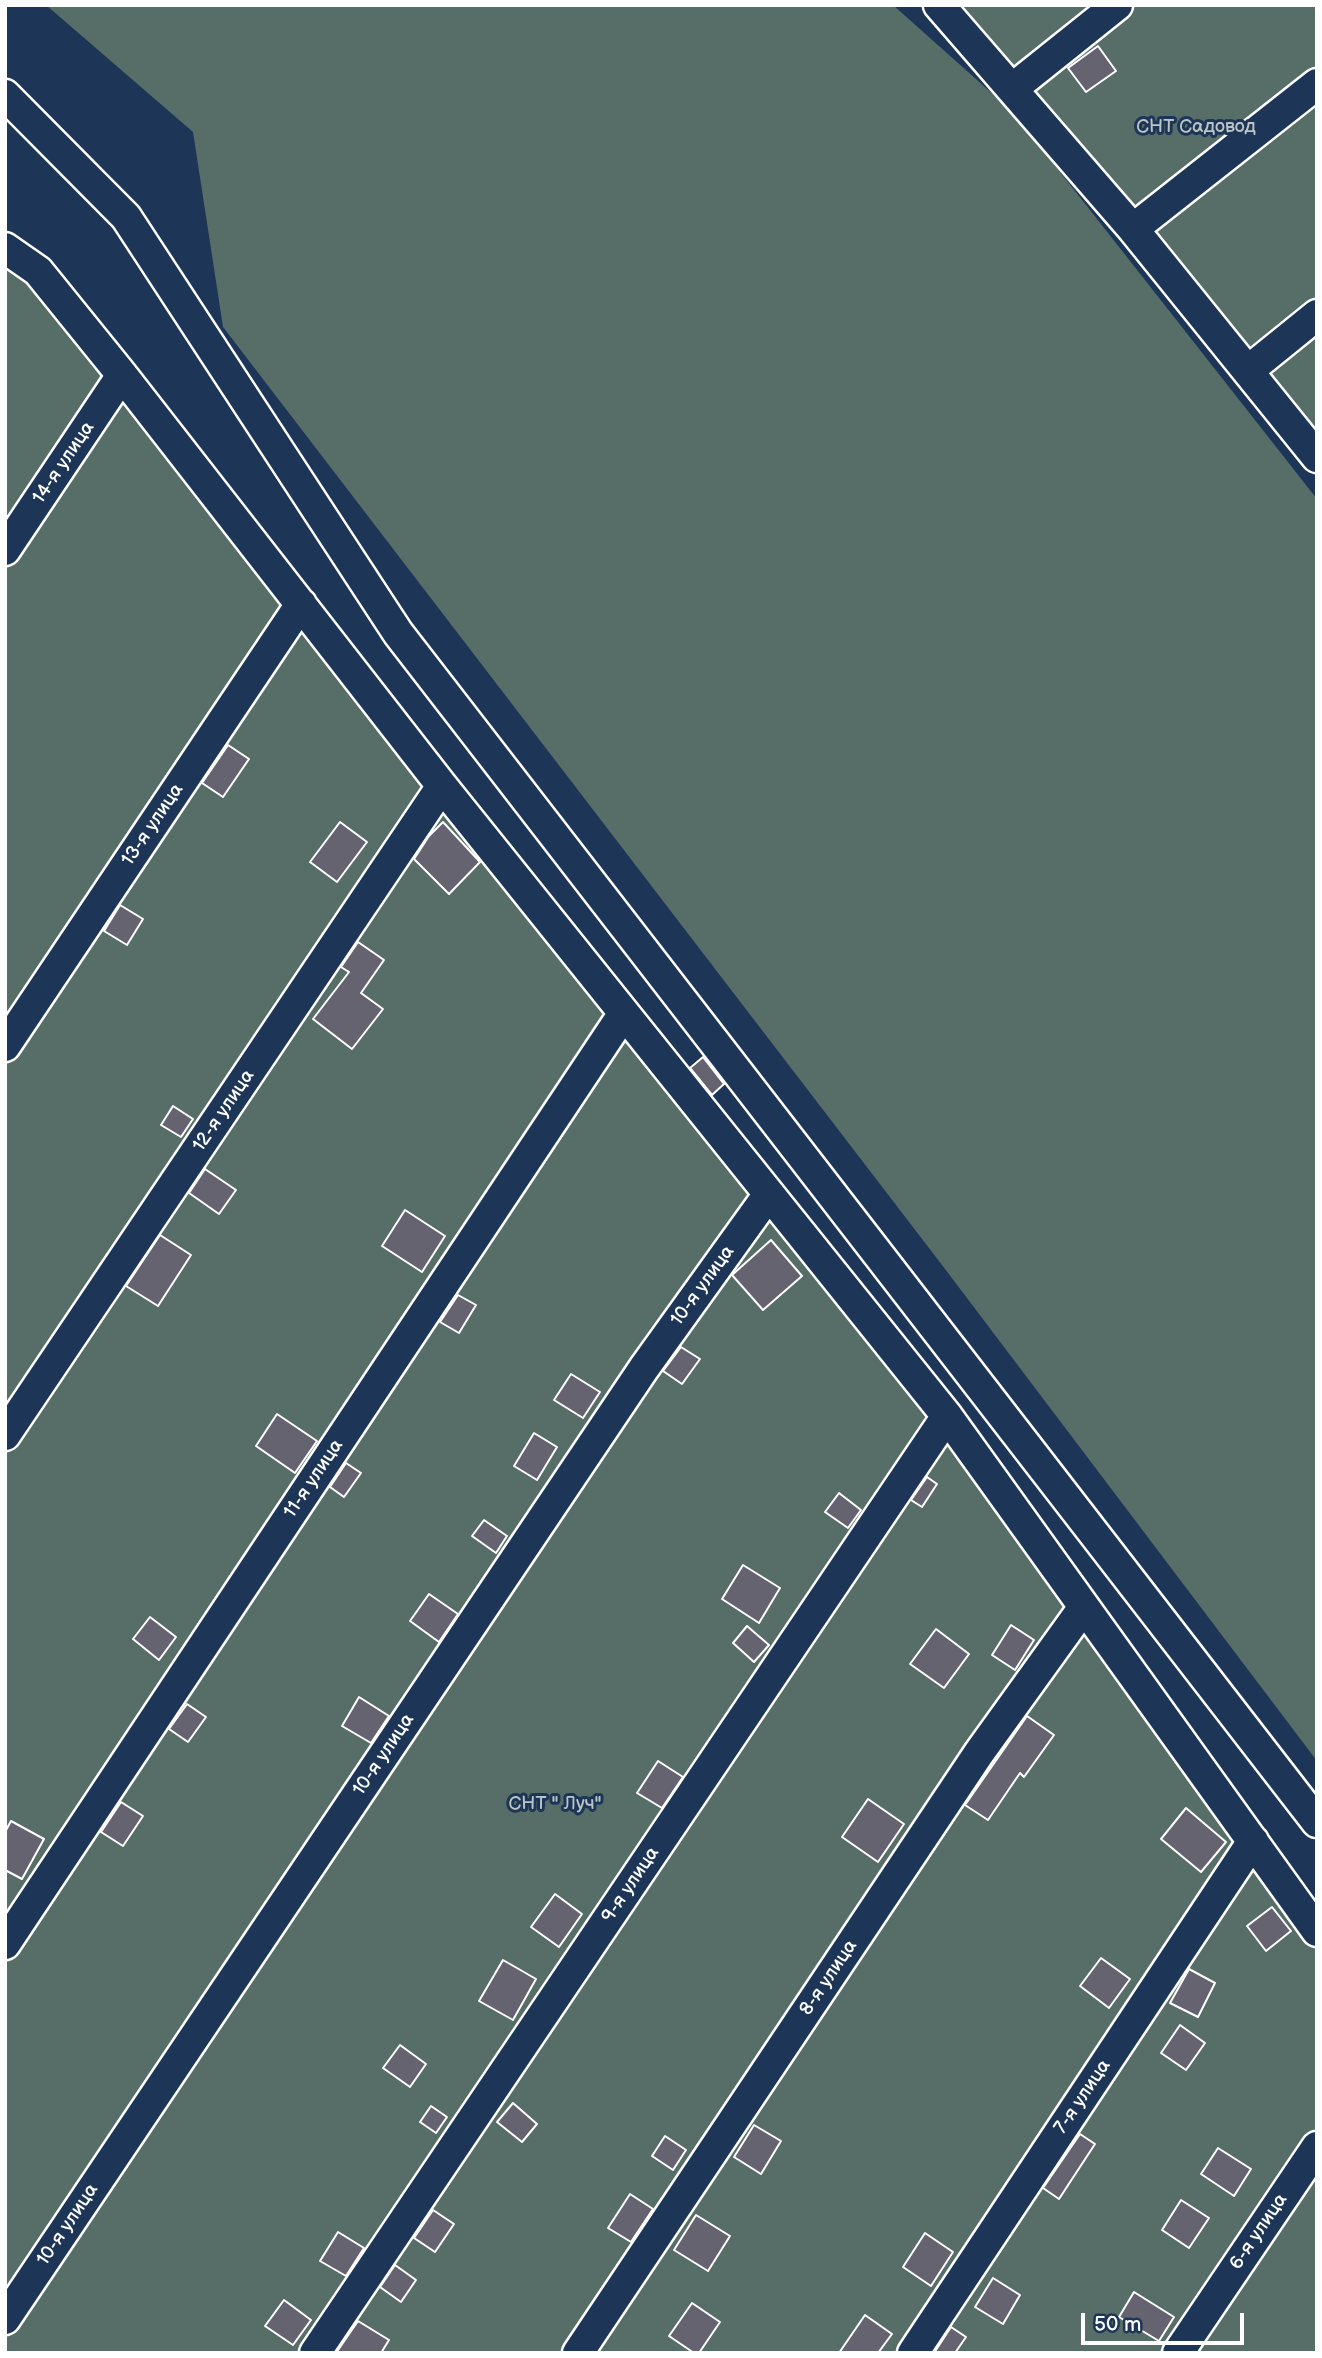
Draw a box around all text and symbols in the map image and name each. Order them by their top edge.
park label: СНТ Садовод [1136,116,1256,138]
street label: 14-я улица [28,418,100,508]
street label: 13-я улица [117,780,189,870]
street label: 12-я улица [188,1066,260,1156]
street label: 10-я улица [666,1241,740,1331]
street label: 11-я улица [279,1435,349,1523]
street label: 10-я улица [348,1710,420,1800]
park label: СНТ " Луч" [508,1793,602,1815]
street label: 9-я улица [597,1843,665,1927]
street label: 8-я улица [795,1936,863,2020]
street label: 7-я улица [1050,2056,1116,2138]
street label: 10-я улица [32,2180,104,2270]
street label: 6-я улица [1225,2190,1293,2274]
scale bar [1084,2298,1247,2342]
text: 50 m [1094,2312,1141,2337]

